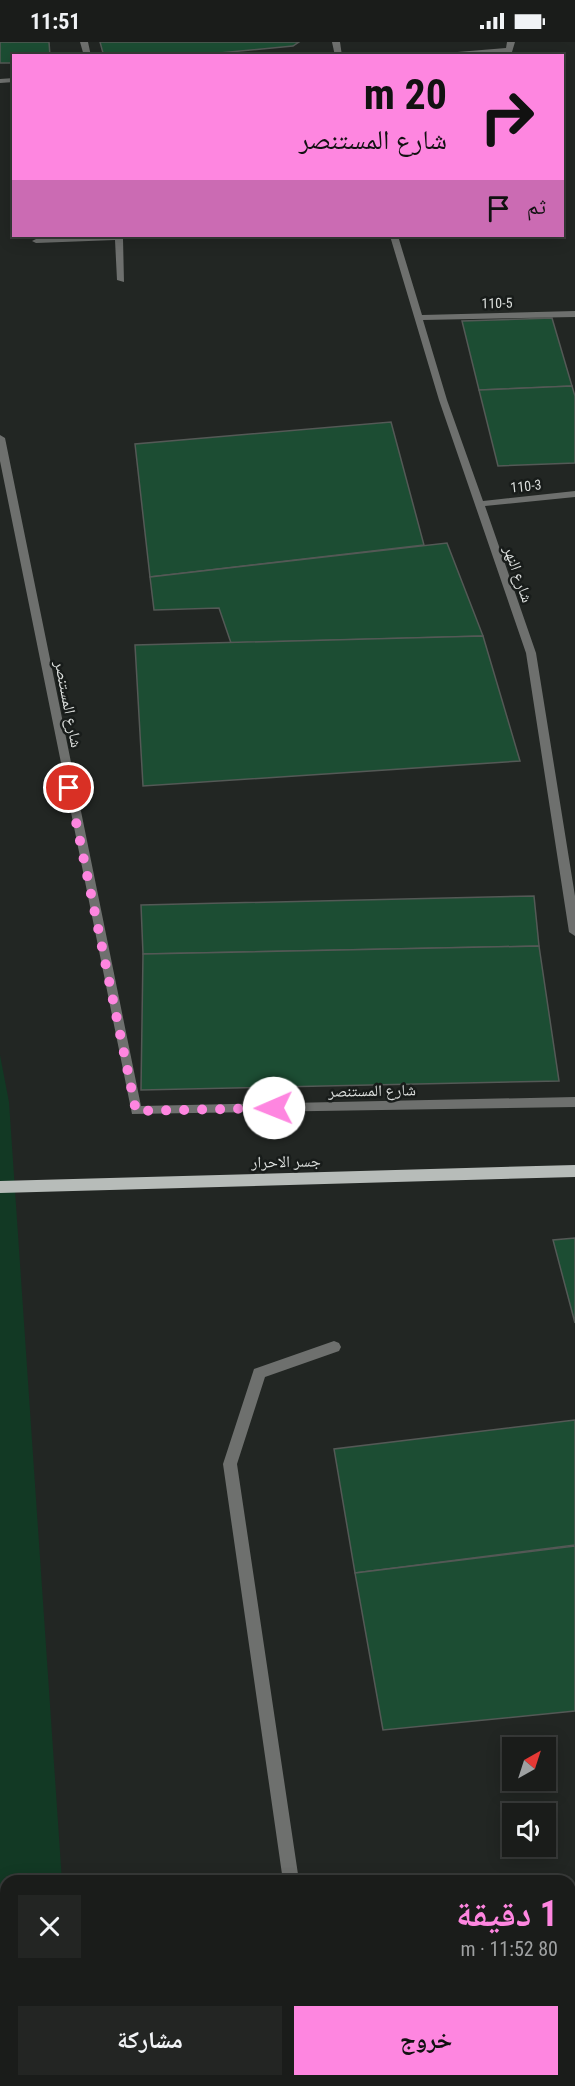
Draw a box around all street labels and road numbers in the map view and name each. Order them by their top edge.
street label: 110-5 [481,295,513,311]
street label: 110-3 [510,476,542,496]
street label: شارع النهر [499,542,537,605]
street label: شارع المستنصر [50,658,86,749]
street label: شارع المستنصر [327,1080,416,1102]
street label: جسر الاحرار [250,1151,321,1172]

